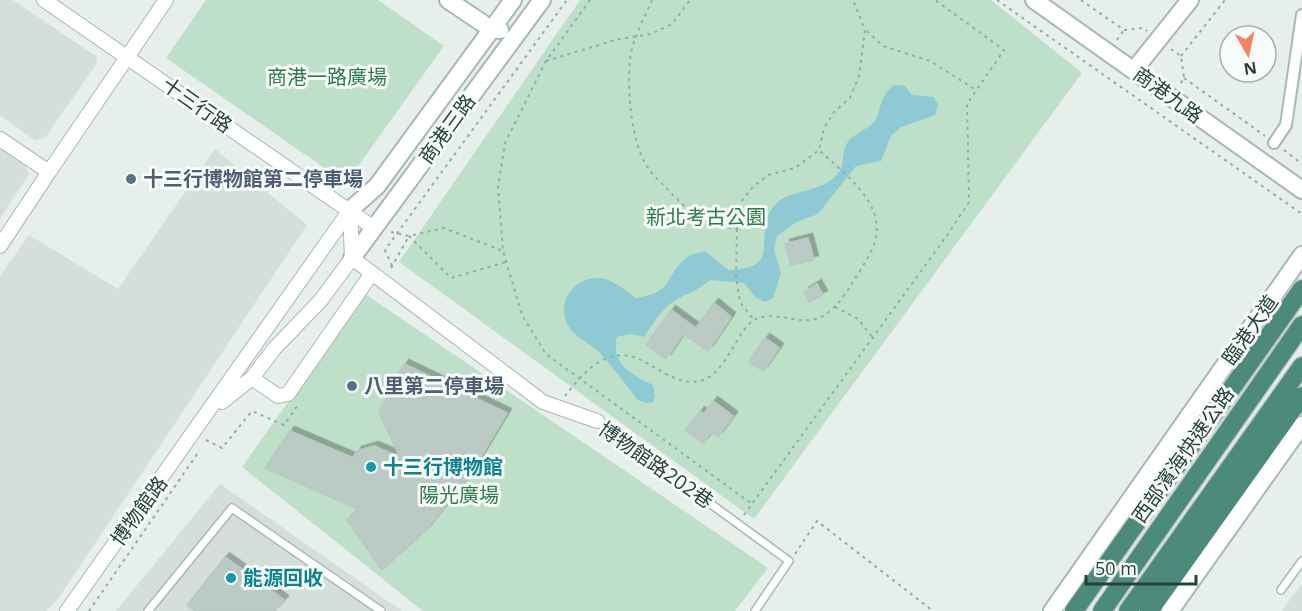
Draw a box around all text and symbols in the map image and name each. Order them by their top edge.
north arrow [1218,24,1278,84]
text: N [1242,57,1258,81]
street label: 商港九路 [1128,60,1209,129]
park label: 商港一路廣場 [267,63,387,90]
street label: 十三行路 [157,71,238,139]
street label: 商港三路 [412,88,481,169]
place label: 十三行博物館第二停車場 [143,165,363,192]
marker: 十三行博物館第二停車場 [124,172,138,186]
park label: 新北考古公園 [646,203,766,230]
street label: 臨港大道 [1216,289,1284,370]
place label: 八里第二停車場 [364,372,504,399]
marker: 八里第二停車場 [345,379,359,393]
street label: 西部濱海快速公路 [1126,381,1240,528]
street label: 博物館路202巷 [594,415,719,514]
place label: 十三行博物館 [383,453,503,480]
marker: 十三行博物館 [364,460,378,474]
street label: 博物館路 [104,470,173,551]
park label: 陽光廣場 [419,481,499,508]
scale bar [1086,548,1196,586]
text: 50 m [1095,556,1137,580]
place label: 能源回收 [243,564,323,591]
marker: 能源回收 [224,571,238,585]

